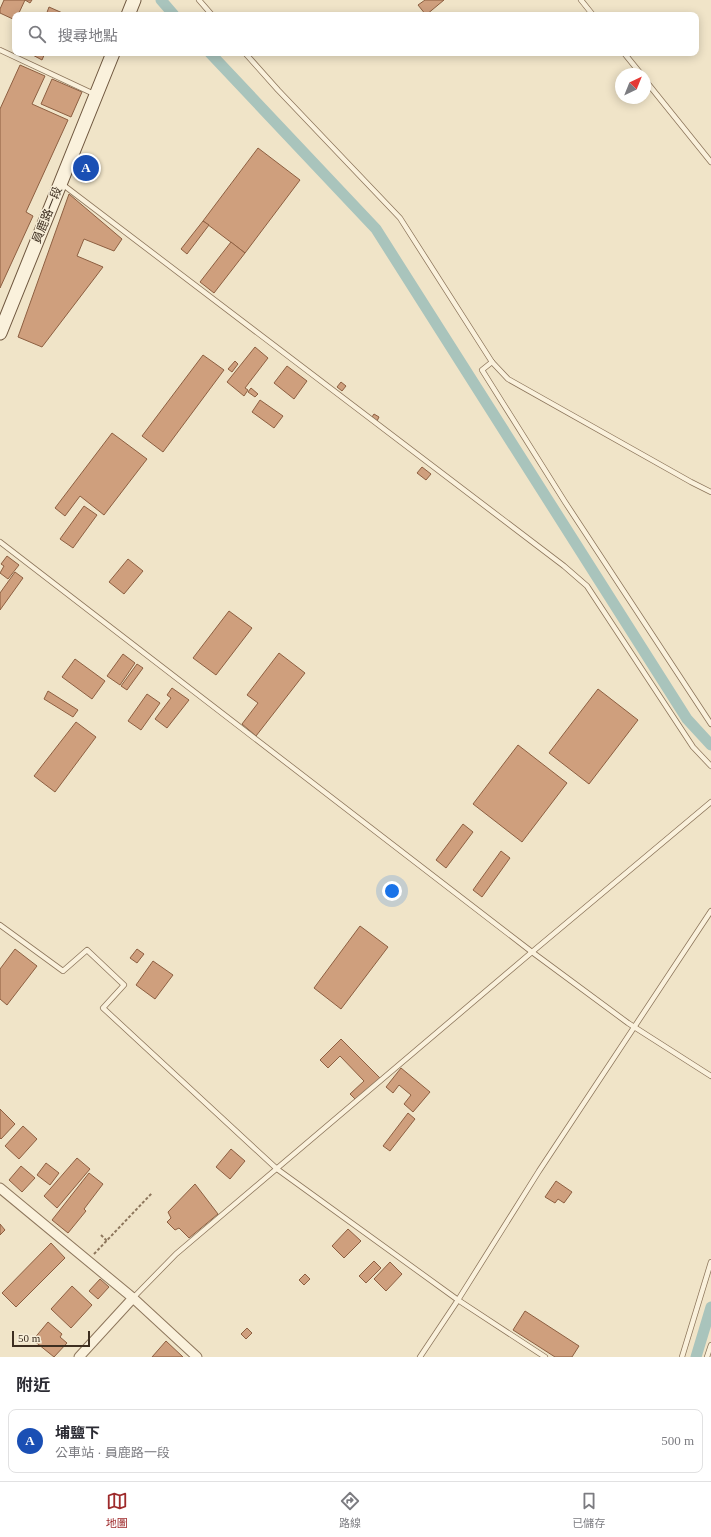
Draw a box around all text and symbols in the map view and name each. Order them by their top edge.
search box [12,12,699,56]
icon: search [26,23,48,45]
text: 搜尋地點 [58,28,118,44]
north arrow [615,68,651,104]
pin: A [73,153,99,183]
street label: 員鹿路一段 [29,185,65,245]
your location [382,881,402,901]
scale bar [12,1329,90,1348]
text: 50 m [18,1332,40,1344]
text: 附近 [16,1376,50,1395]
text: 埔鹽下 [55,1425,100,1441]
text: A [25,1433,35,1448]
text: 500 m [661,1433,694,1448]
text: 公車站 · 員鹿路一段 [55,1445,170,1460]
tab: 地圖 [106,1490,128,1530]
tab: 路線 [339,1490,361,1530]
tab: 已儲存 [572,1490,605,1530]

